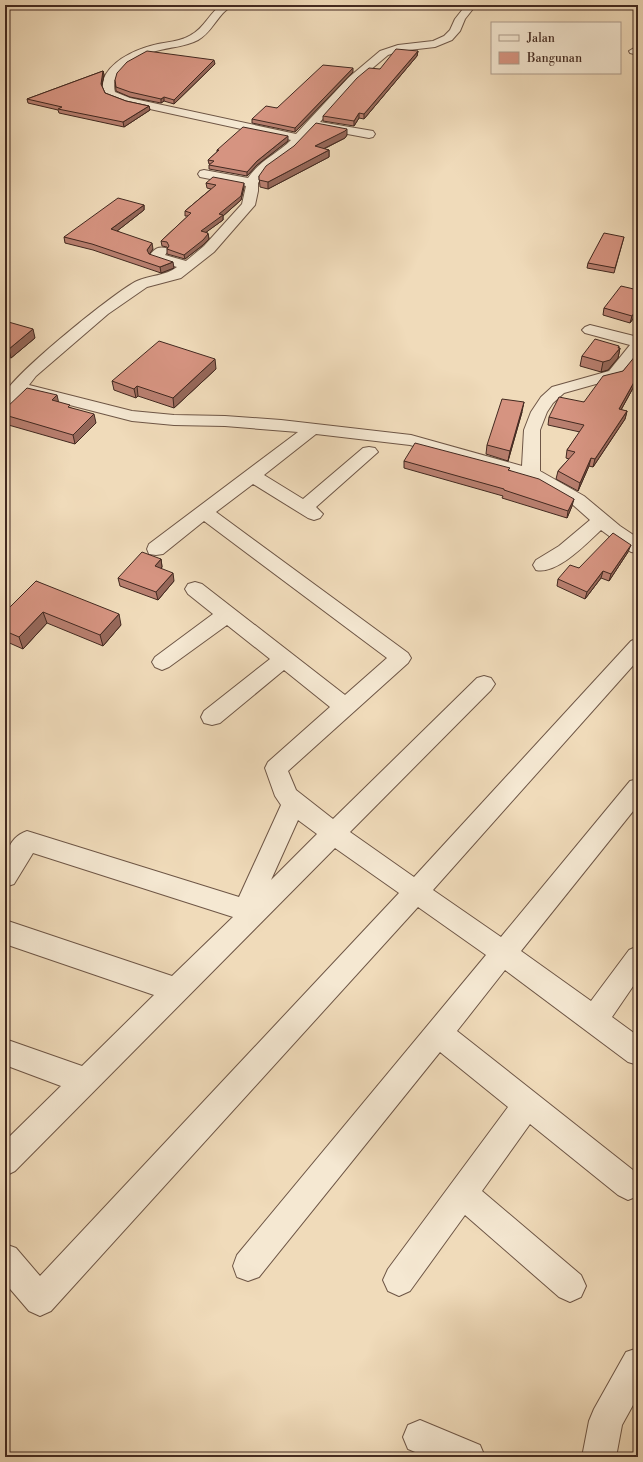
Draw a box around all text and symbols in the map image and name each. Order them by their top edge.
legend [491,22,621,74]
text: Jalan [526,31,555,46]
text: Bangunan [526,51,582,66]

